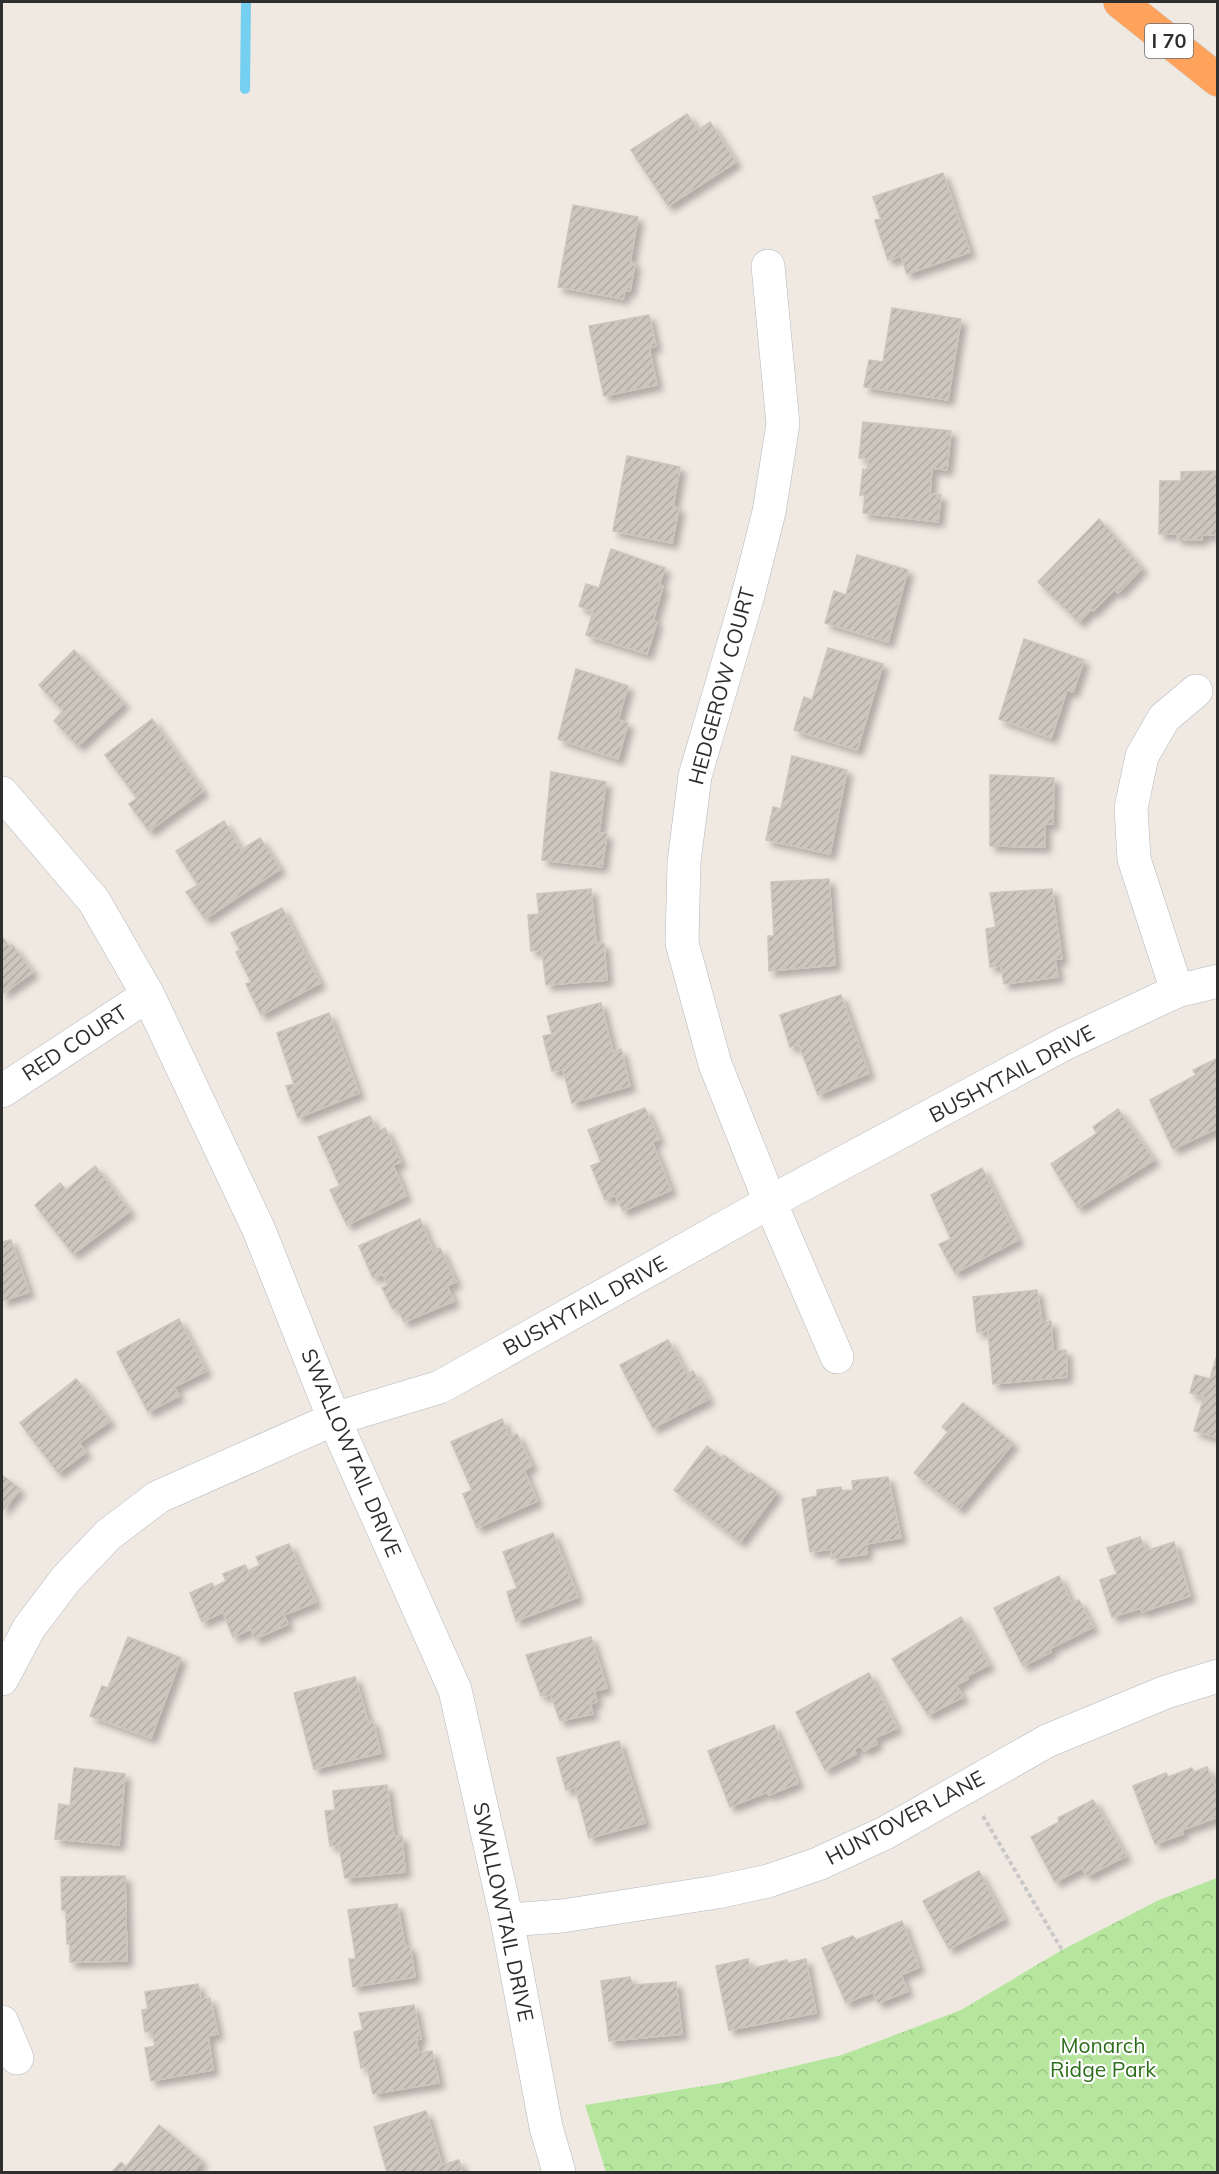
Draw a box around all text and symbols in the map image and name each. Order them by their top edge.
road number: I 70 [1145,24,1193,58]
street label: HEDGEROW COURT [682,584,760,787]
street label: RED COURT [17,998,132,1086]
street label: BUSHYTAIL DRIVE [924,1019,1099,1128]
street label: BUSHYTAIL DRIVE [498,1249,671,1361]
street label: SWALLOWTAIL DRIVE [296,1345,408,1561]
street label: HUNTOVER LANE [821,1764,988,1870]
street label: SWALLOWTAIL DRIVE [468,1800,540,2024]
park label: Monarch Ridge Park [1050,2032,1156,2082]

